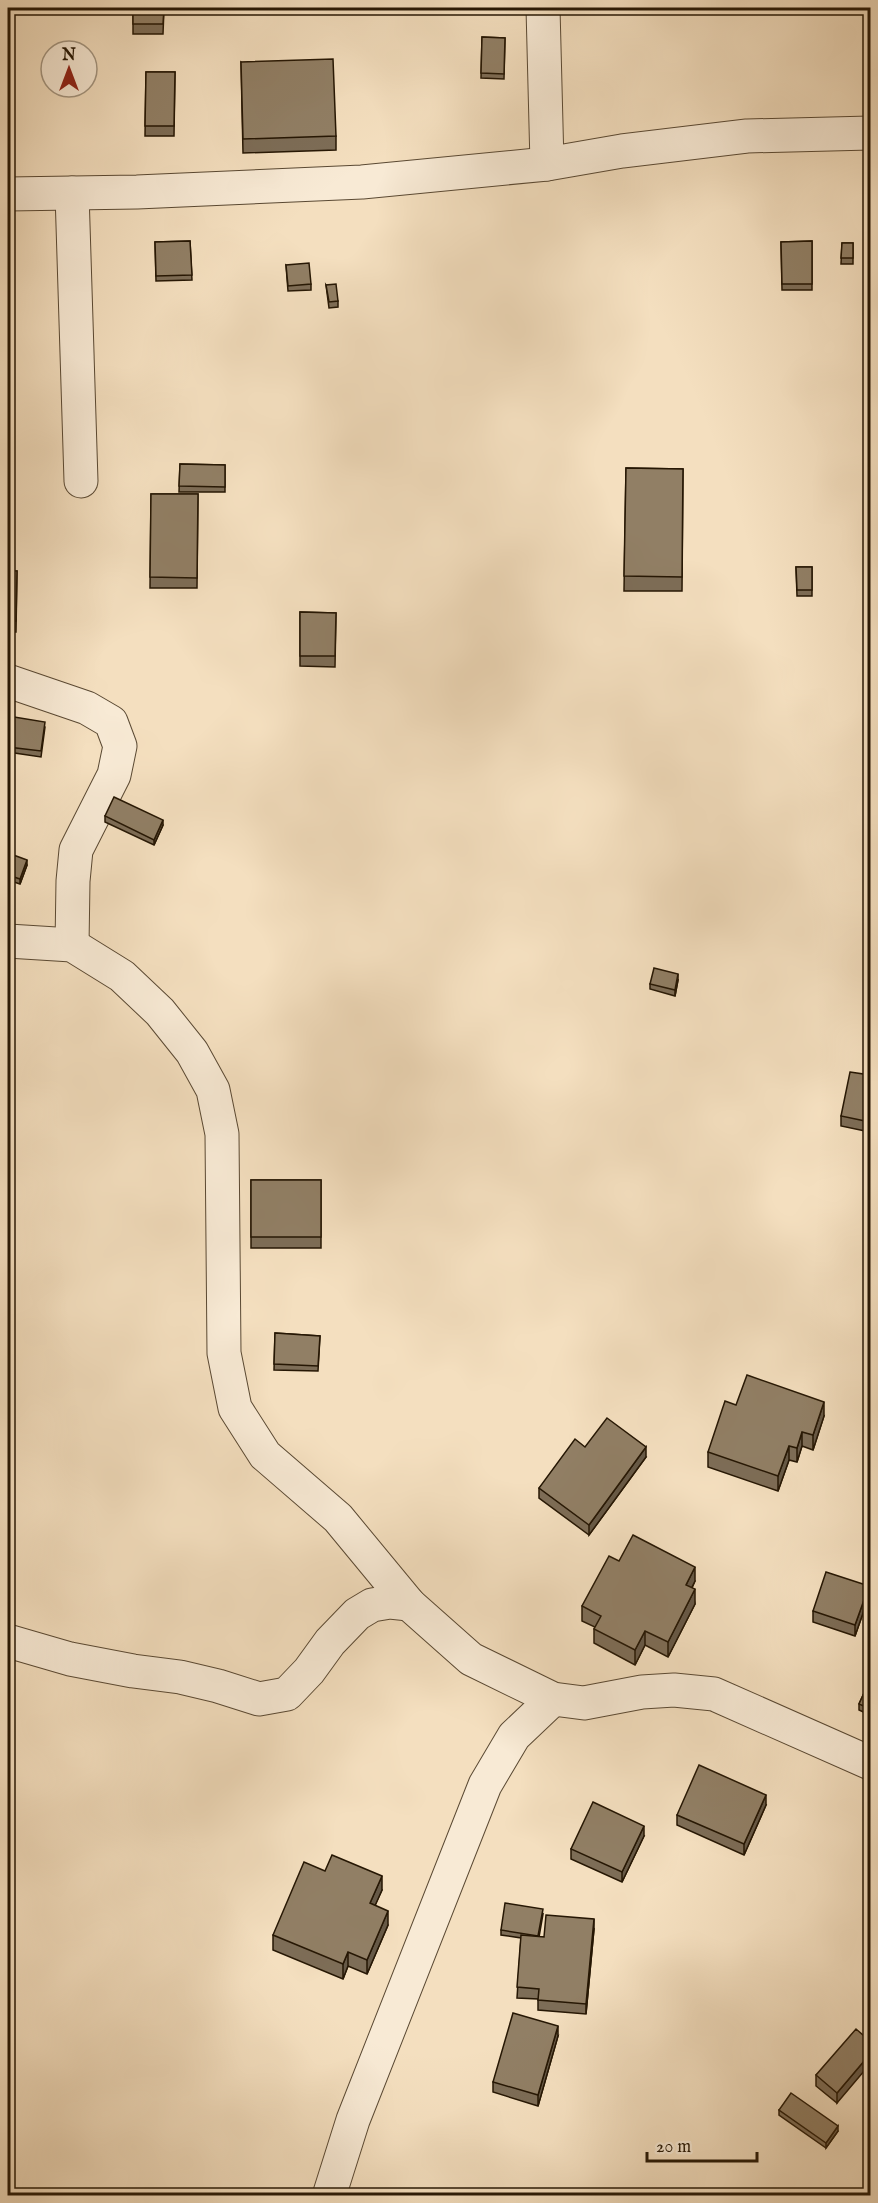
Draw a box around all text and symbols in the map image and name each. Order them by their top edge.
north arrow [39,39,99,99]
text: N [61,46,76,66]
scale bar [647,2125,756,2163]
text: 20 m [656,2136,691,2159]

